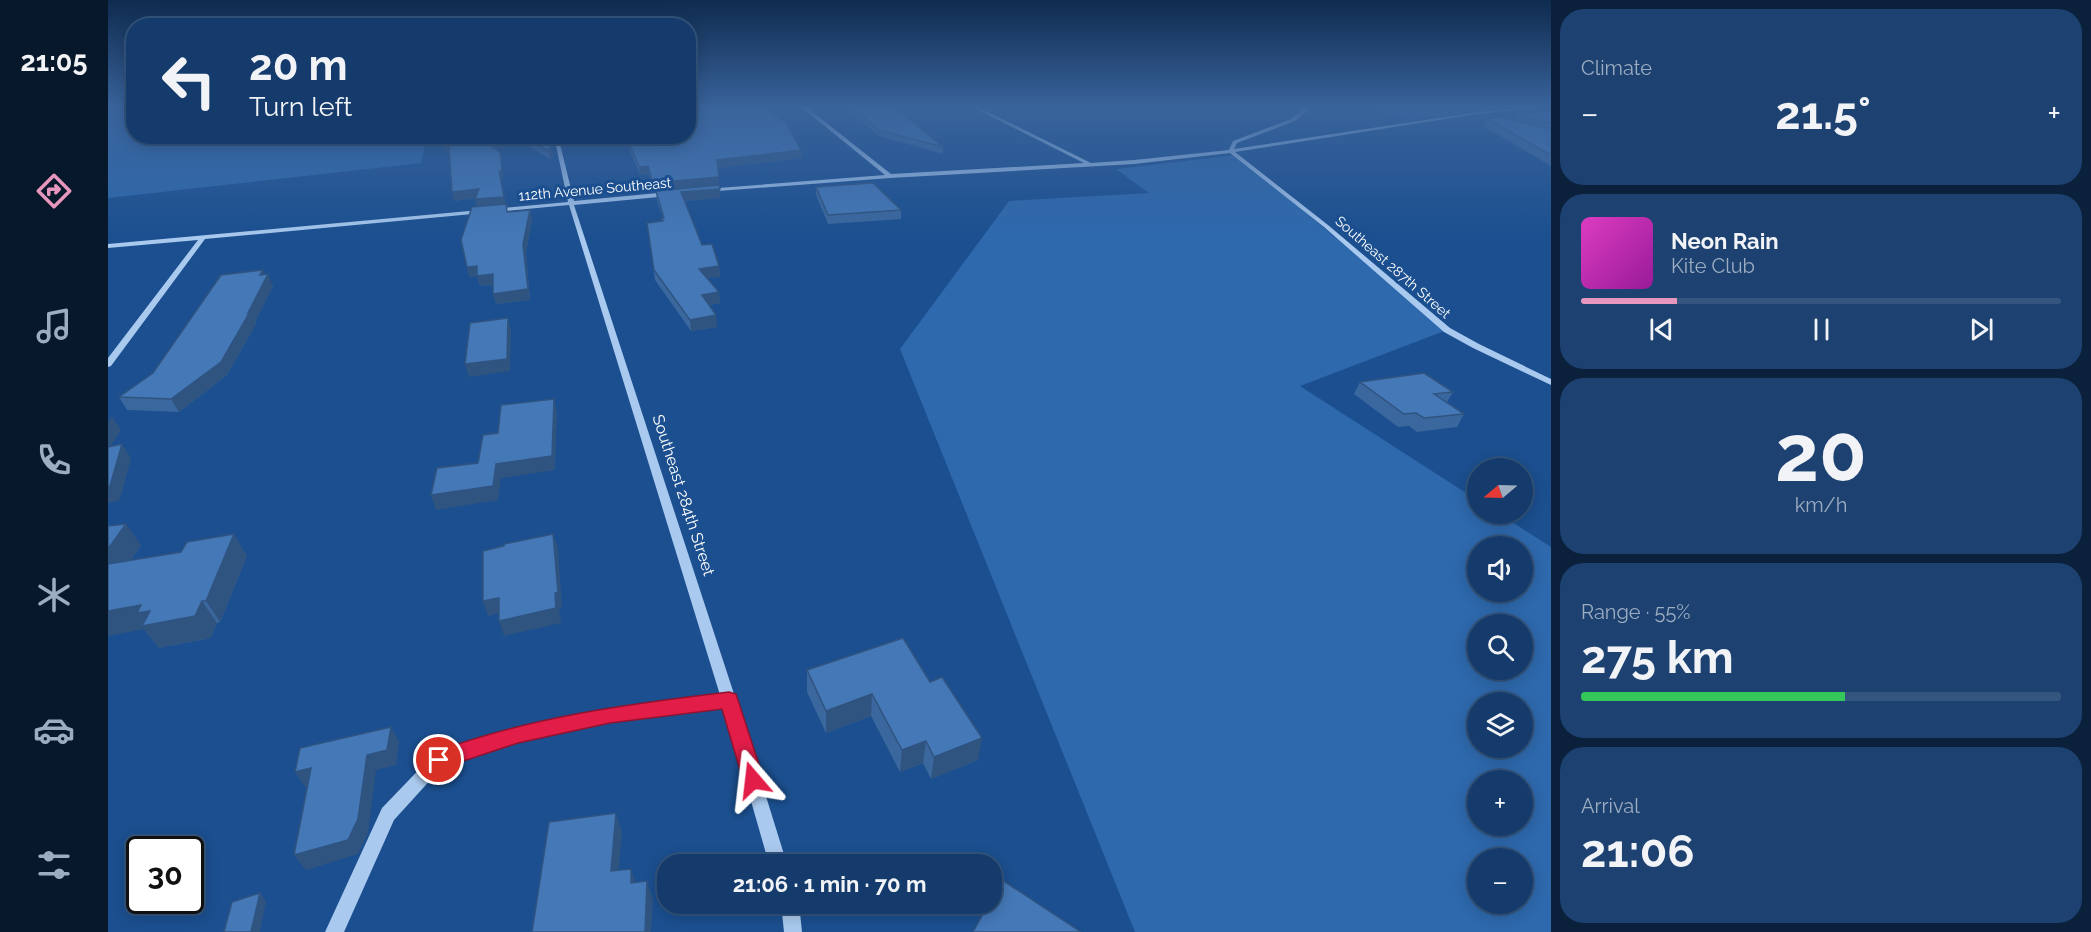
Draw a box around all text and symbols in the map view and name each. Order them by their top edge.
text: 20 m [249,41,348,90]
icon: left [150,42,228,120]
text: 21:05 [21,46,87,77]
text: Climate [1581,56,1652,80]
text: 21.5° [1775,87,1871,140]
text: Turn left [249,91,352,122]
text: − [1581,94,1599,133]
text: + [2047,94,2061,133]
icon: directions [33,170,75,212]
street label: 112th Avenue Southeast [518,174,672,204]
street label: Southeast 287th Street [1332,213,1454,322]
text: Neon Rain [1671,228,1779,254]
text: Kite Club [1671,254,1755,278]
icon: music [33,305,75,347]
icon: previous [1645,313,1678,346]
icon: pause [1805,313,1838,346]
icon: next [1965,313,1998,346]
text: 20 [1775,408,1867,499]
street label: Southeast 284th Street [648,412,719,579]
icon: phone [33,439,75,481]
north arrow [1467,458,1533,524]
map controls [1467,458,1533,914]
text: km/h [1795,493,1847,517]
button: sound [1467,536,1533,602]
icon: climate [33,574,75,616]
text: Range · 55% [1581,600,1691,624]
button: search [1467,614,1533,680]
text: 275 km [1581,631,1734,684]
button: layers [1467,692,1533,758]
icon: car [33,709,75,751]
pin [413,734,464,785]
icon: arrive [422,743,455,776]
position arrow [721,748,785,812]
button: + [1467,770,1533,836]
text: Arrival [1581,794,1640,818]
text: 21:06 [1581,825,1695,878]
speed limit sign: 30 [126,836,204,914]
icon: filters [33,844,75,886]
button: − [1467,848,1533,914]
text: 21:06 · 1 min · 70 m [733,871,926,897]

